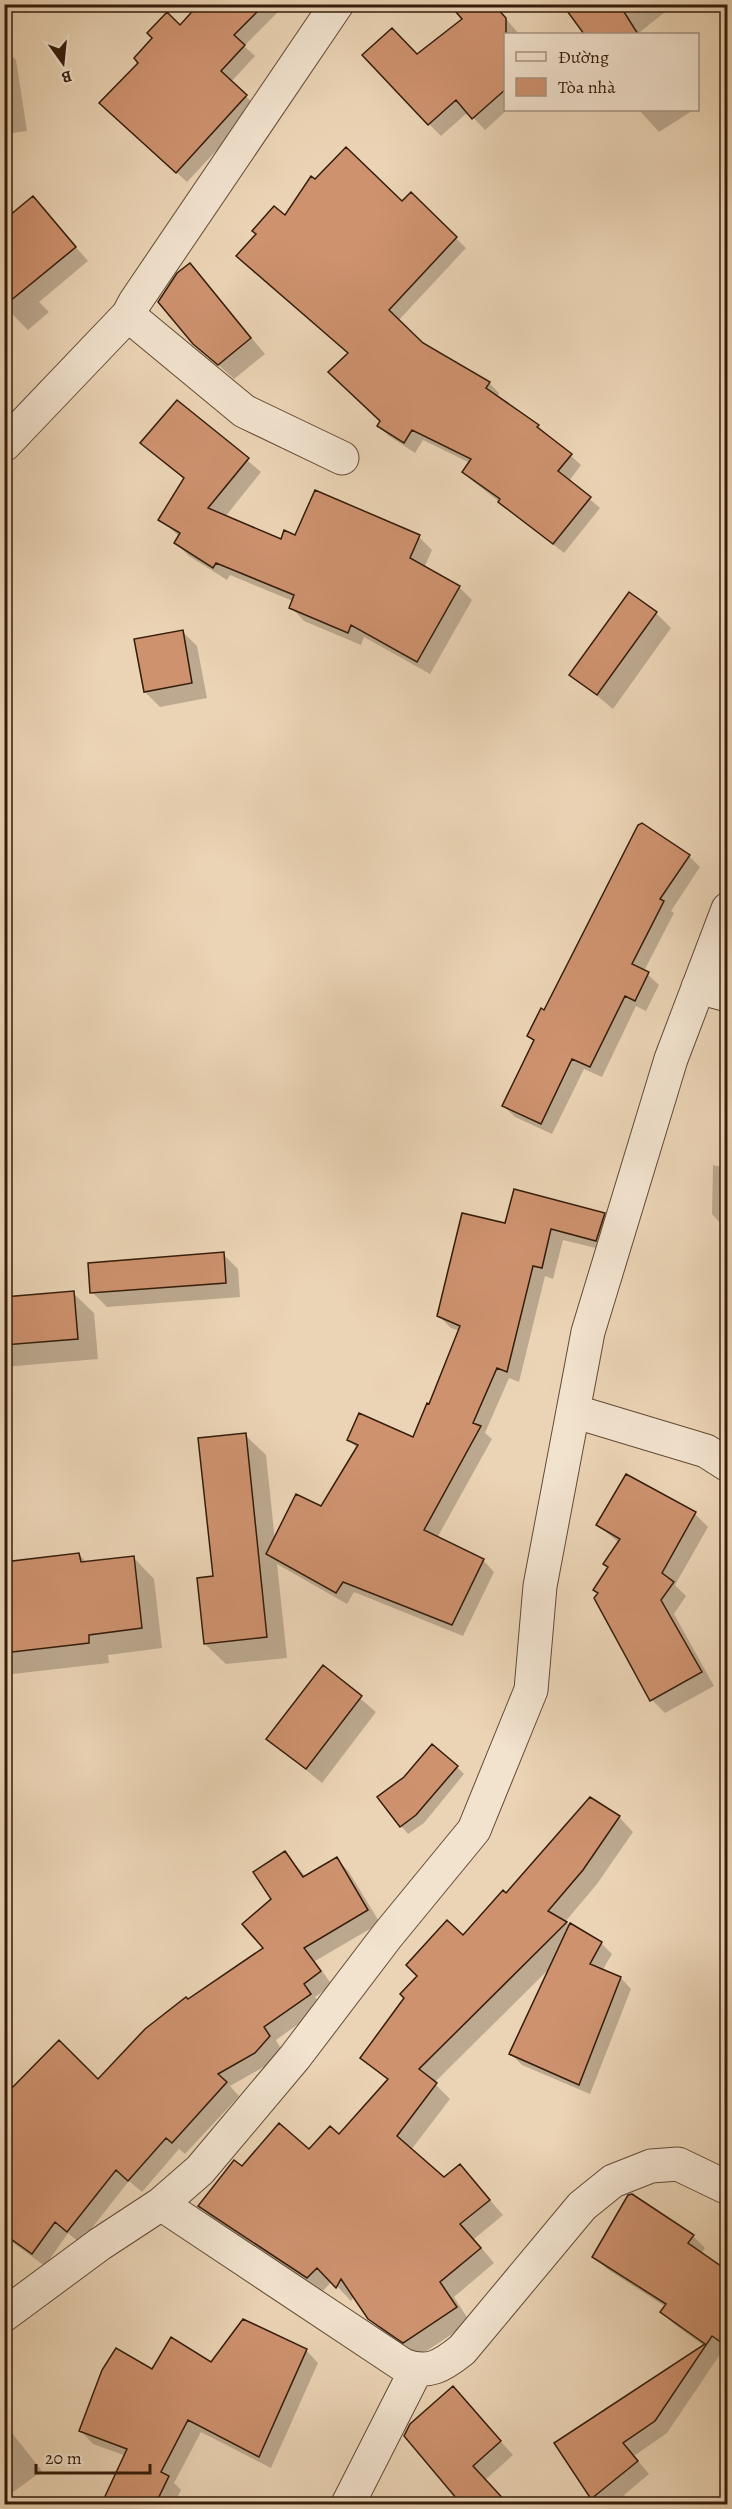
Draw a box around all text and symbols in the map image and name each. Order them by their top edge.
north arrow [33,33,93,93]
legend [504,33,699,111]
text: Đường [558,45,609,69]
text: B [59,65,74,88]
text: Tòa nhà [558,75,616,99]
scale bar [36,2437,150,2475]
text: 20 m [45,2446,82,2470]

